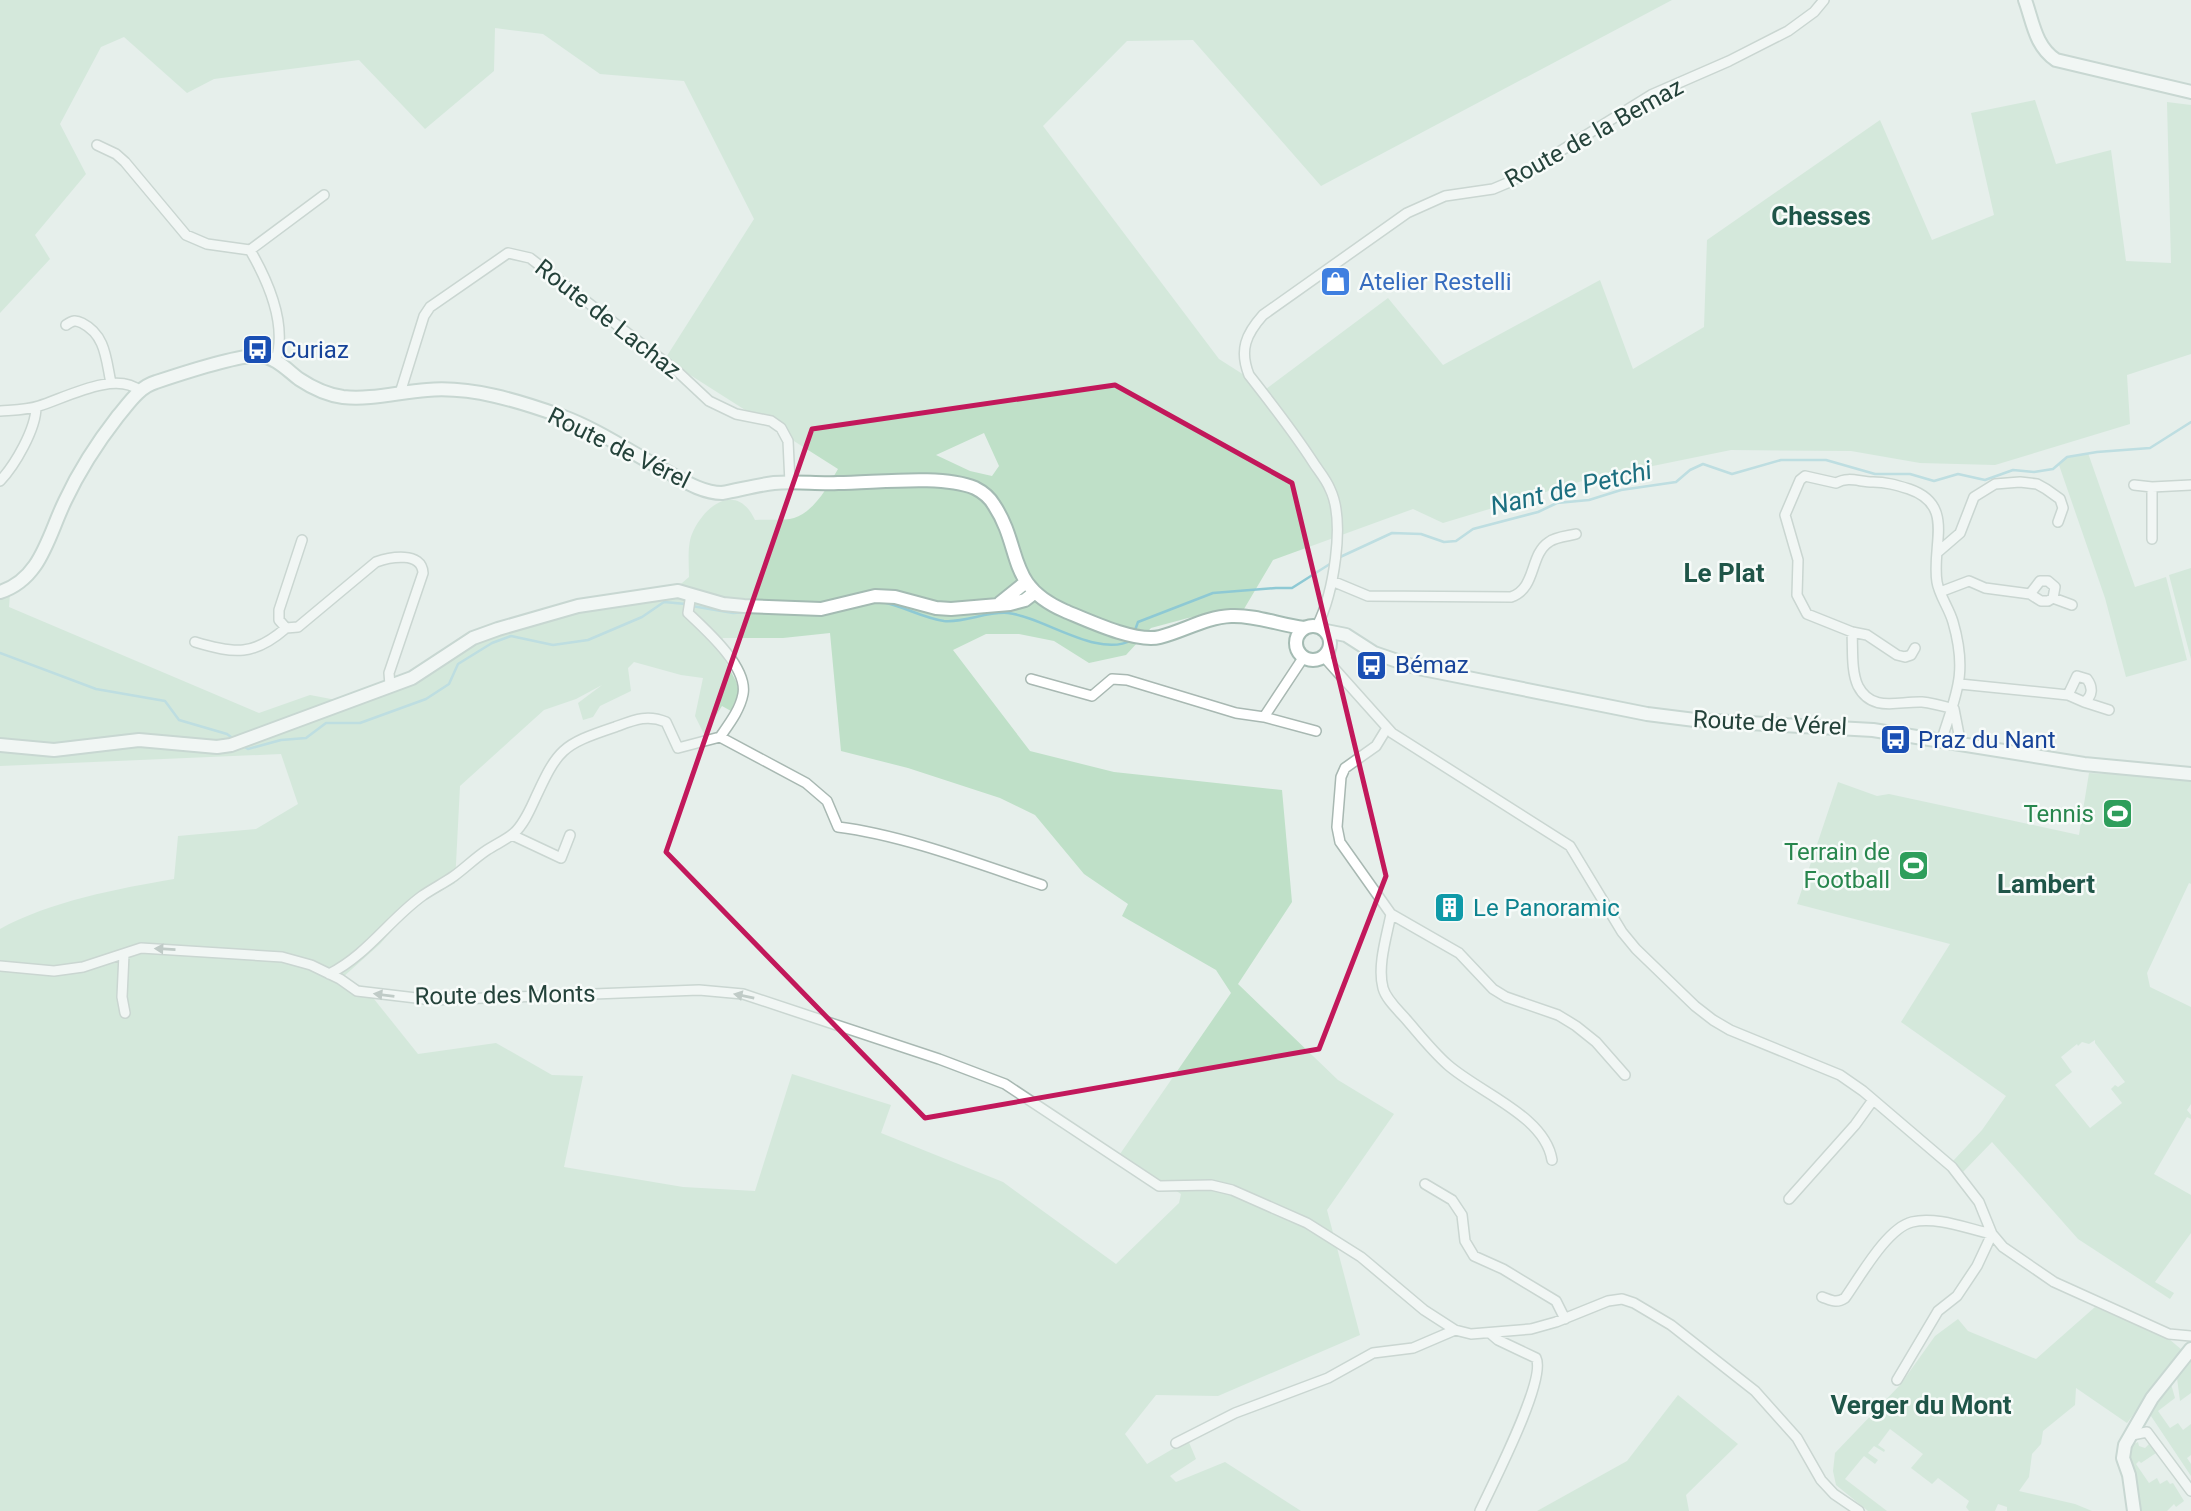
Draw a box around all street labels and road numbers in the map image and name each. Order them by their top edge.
street label: Route de la Bemaz [1500,72,1688,193]
street label: Route de Lachaz [530,253,686,385]
street label: Route de Vérel [543,402,695,494]
street label: Route de Vérel [1692,705,1848,741]
street label: Route des Monts [414,979,596,1011]

